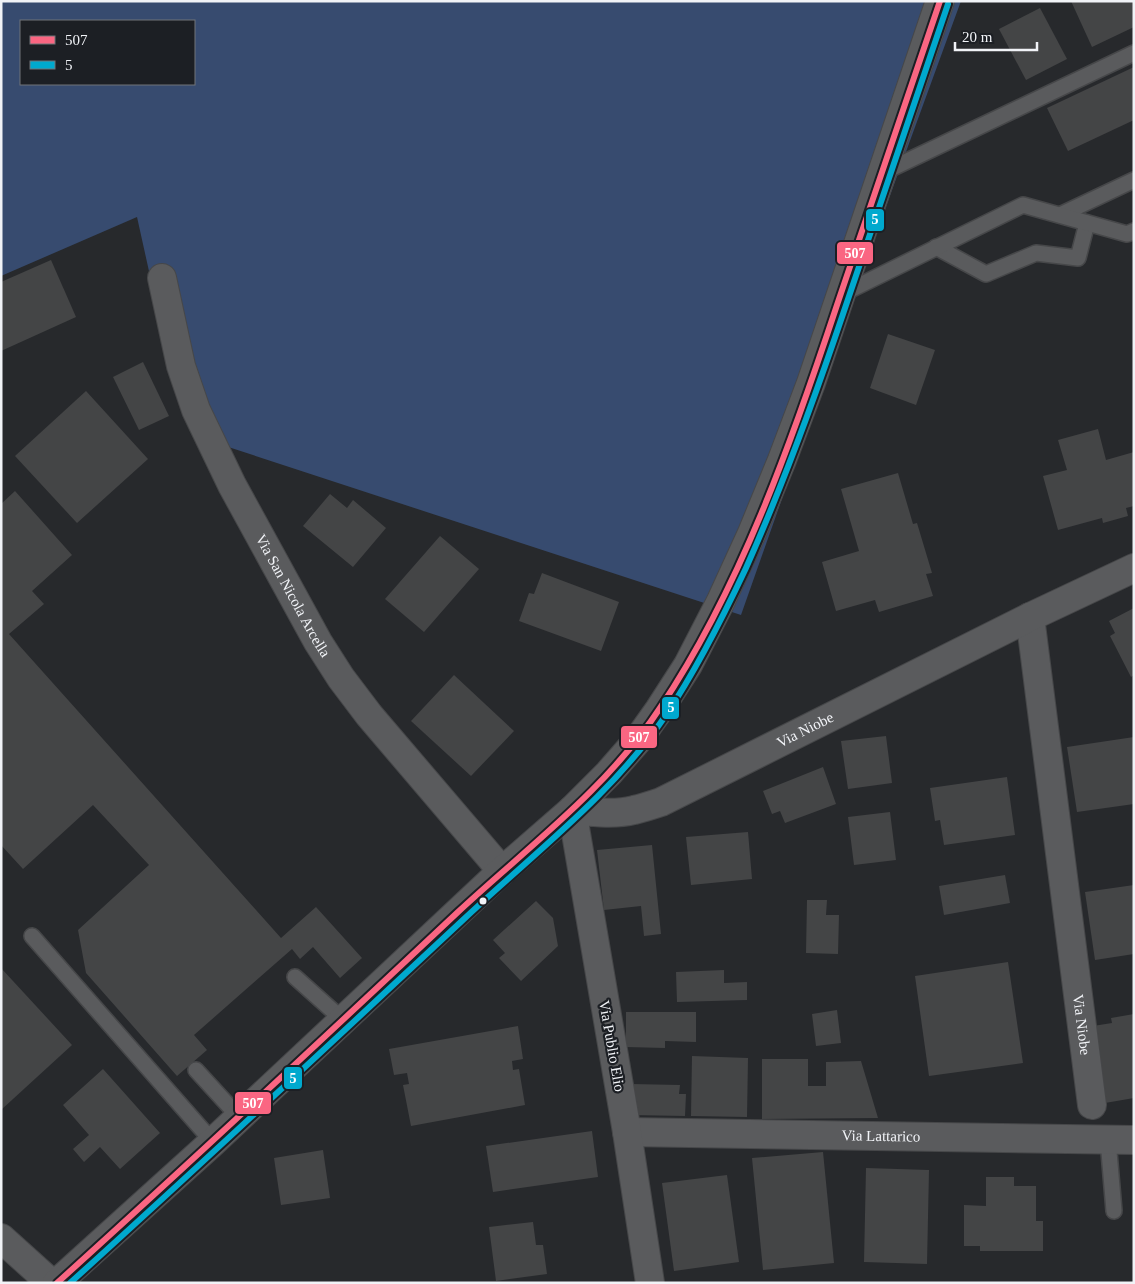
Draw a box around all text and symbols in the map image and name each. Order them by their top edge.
legend [20,20,195,85]
scale bar [955,20,1038,52]
text: 20 m [962,29,993,45]
text: 507 [65,32,88,48]
text: 5 [65,57,73,73]
line badge: 5 [865,208,885,232]
text: 5 [872,212,879,227]
line badge: 507 [836,241,874,265]
text: 507 [845,246,866,261]
street label: Via San Nicola Arcella [253,531,334,660]
line badge: 5 [661,696,680,720]
text: 5 [668,700,675,715]
street label: Via Niobe [774,709,836,751]
line badge: 507 [620,725,658,749]
text: 507 [629,730,650,745]
unlabelled marker [478,896,488,906]
street label: Via Niobe [1070,993,1094,1056]
street label: Via Publio Elio [596,999,628,1093]
line badge: 5 [283,1066,303,1090]
text: 5 [290,1071,297,1086]
line badge: 507 [234,1091,272,1115]
text: 507 [243,1096,264,1111]
street label: Via Lattarico [841,1127,920,1145]

